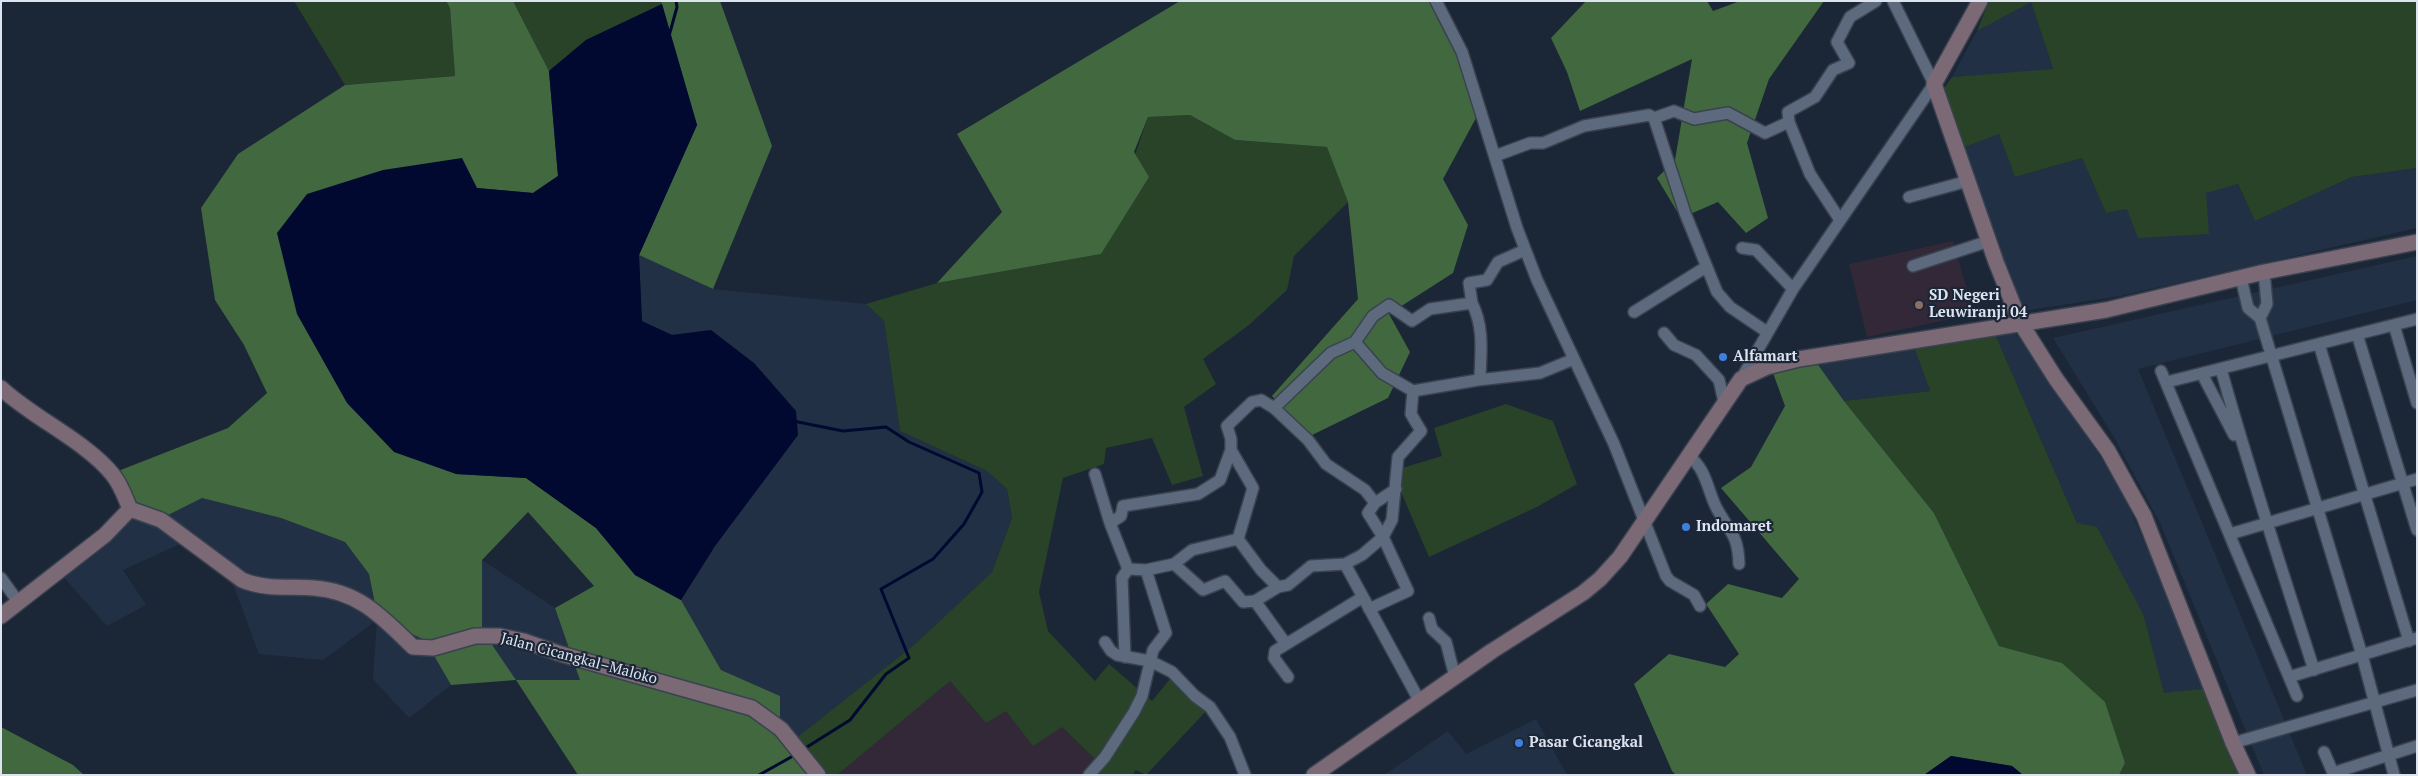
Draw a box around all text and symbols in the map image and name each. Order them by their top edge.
place label: SD Negeri Leuwiranji 04 [1929,287,2027,322]
marker: SD Negeri Leuwiranji 04 [1913,299,1925,311]
place label: Alfamart [1733,348,1797,366]
marker: Alfamart [1717,351,1729,363]
place label: Indomaret [1696,518,1772,536]
marker: Indomaret [1680,521,1692,533]
street label: Jalan Cicangkal–Maloko [499,629,659,689]
place label: Pasar Cicangkal [1529,734,1643,752]
marker: Pasar Cicangkal [1513,737,1525,749]

